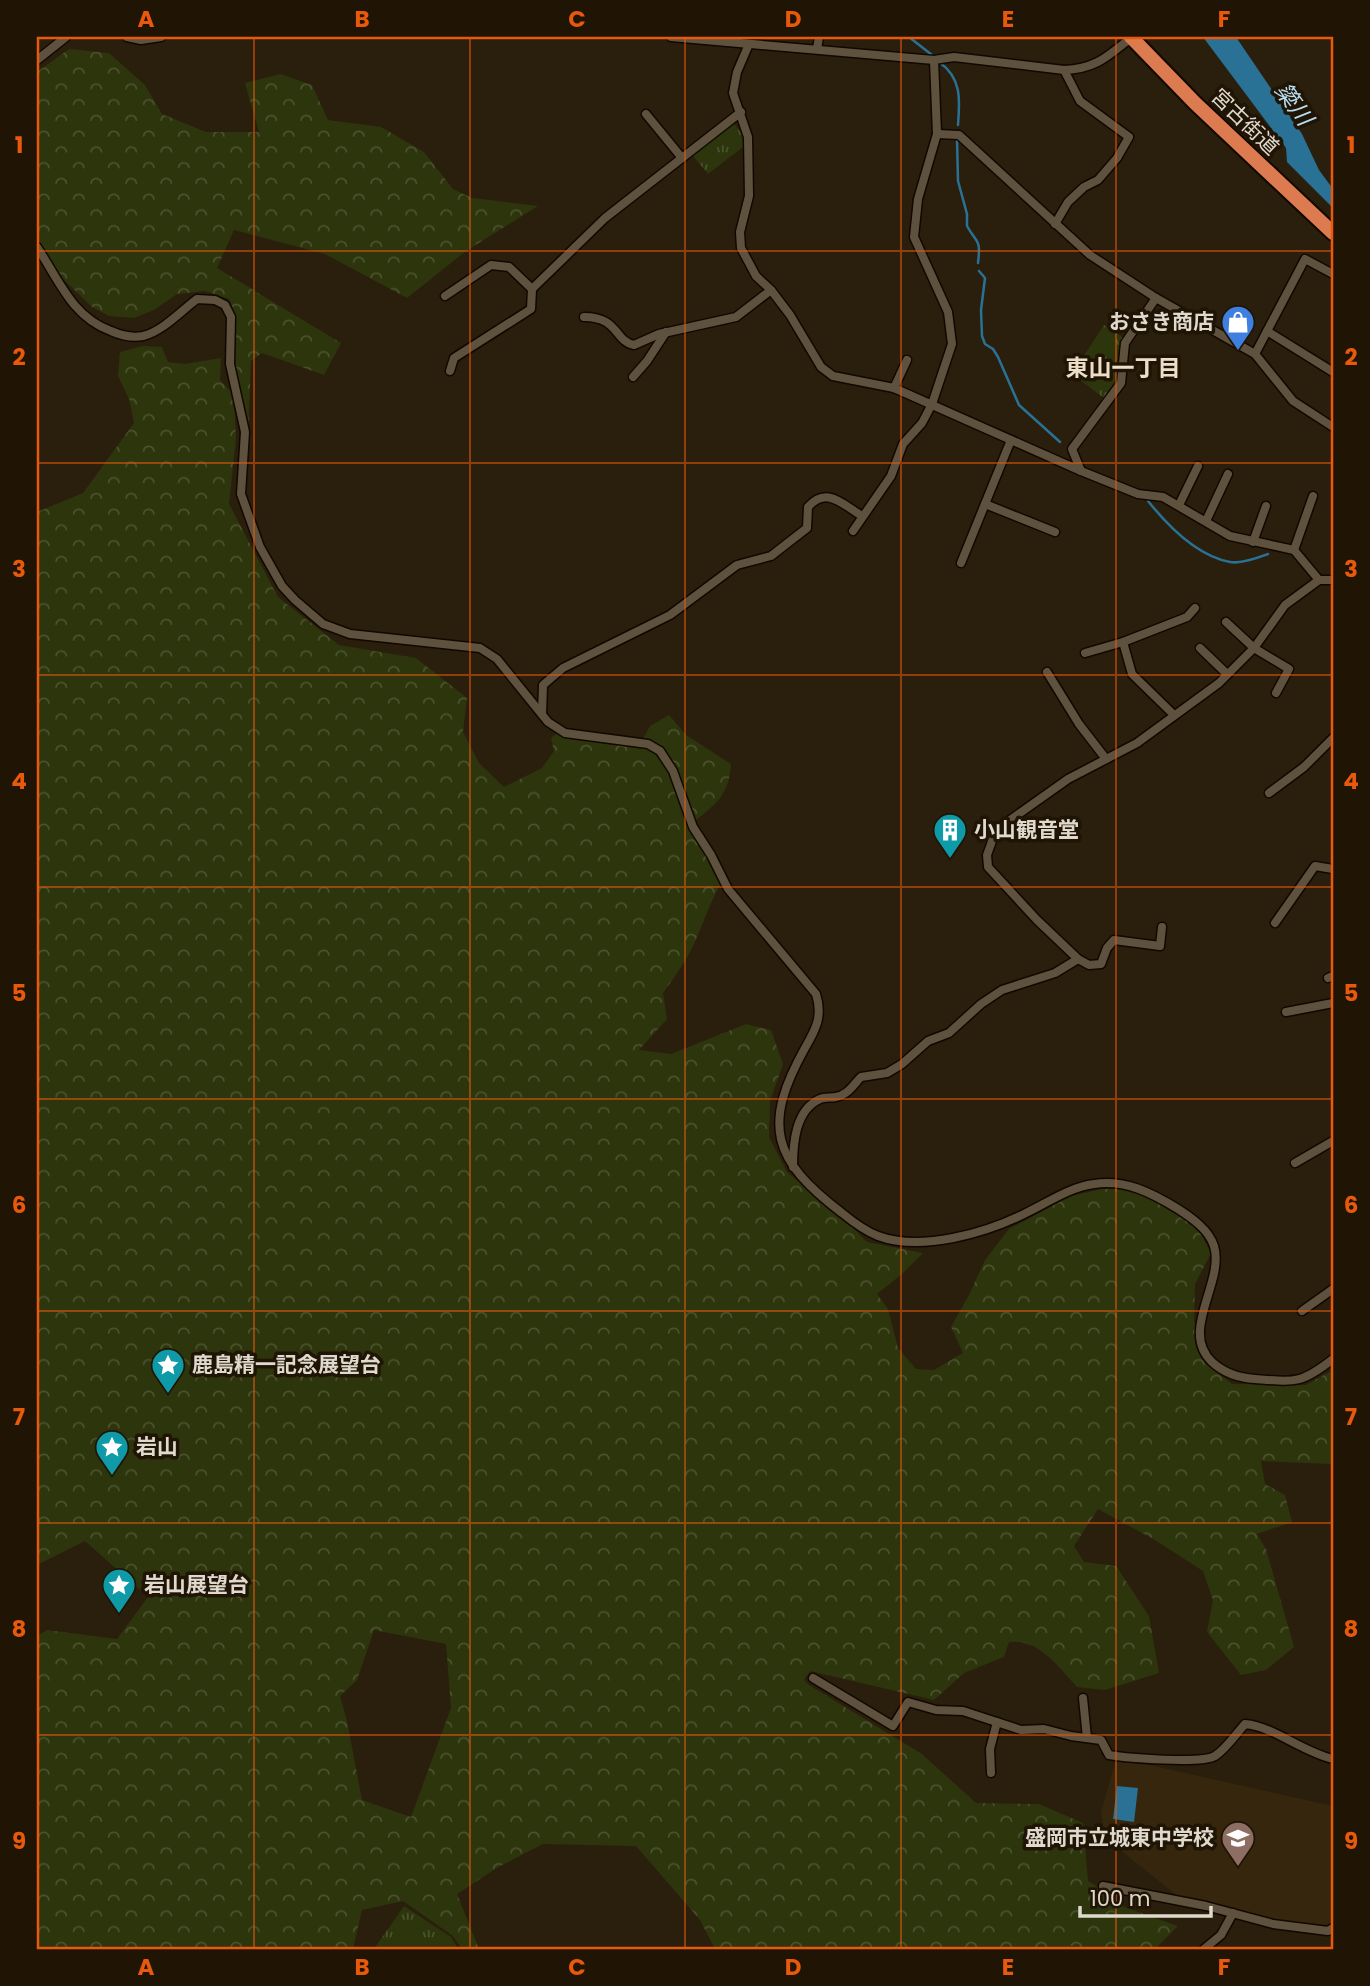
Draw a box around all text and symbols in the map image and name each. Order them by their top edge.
text: A [138,3,155,35]
text: B [354,3,370,35]
text: C [568,3,586,35]
text: D [785,3,801,35]
text: E [1002,3,1014,35]
text: F [1218,3,1230,35]
water label: 簗川 [1268,76,1322,134]
street label: 宮古街道 [1205,82,1286,161]
text: 1 [15,129,23,161]
text: 1 [1347,129,1355,161]
shop icon: おさき商店 [1219,303,1257,352]
place label: おさき商店 [1109,307,1214,336]
text: 2 [12,341,26,373]
text: 2 [1344,341,1358,373]
district label: 東山一丁目 [1066,352,1181,384]
text: 3 [12,553,26,585]
text: 3 [1344,553,1358,585]
text: 4 [11,765,27,797]
text: 4 [1343,765,1359,797]
building icon: 小山観音堂 [931,811,969,860]
place label: 小山観音堂 [974,815,1079,844]
text: 5 [12,977,26,1009]
text: 5 [1344,977,1358,1009]
text: 6 [12,1189,26,1221]
text: 6 [1344,1189,1358,1221]
place icon: 鹿島精一記念展望台 [149,1346,187,1395]
place label: 鹿島精一記念展望台 [192,1350,381,1379]
text: 7 [13,1401,25,1433]
text: 7 [1345,1401,1357,1433]
place icon: 岩山 [93,1428,131,1477]
place label: 岩山 [136,1432,178,1461]
place icon: 岩山展望台 [100,1566,138,1615]
place label: 岩山展望台 [144,1570,249,1599]
text: 8 [12,1613,26,1645]
text: 8 [1344,1613,1358,1645]
school or university icon: 盛岡市立城東中学校 [1219,1819,1257,1868]
place label: 盛岡市立城東中学校 [1025,1823,1214,1852]
text: 9 [12,1825,26,1857]
text: 9 [1344,1825,1358,1857]
scale bar [1080,1874,1211,1918]
text: 100 m [1090,1884,1150,1913]
text: A [138,1951,155,1983]
text: B [354,1951,370,1983]
text: C [568,1951,586,1983]
text: D [785,1951,801,1983]
text: E [1002,1951,1014,1983]
text: F [1218,1951,1230,1983]

